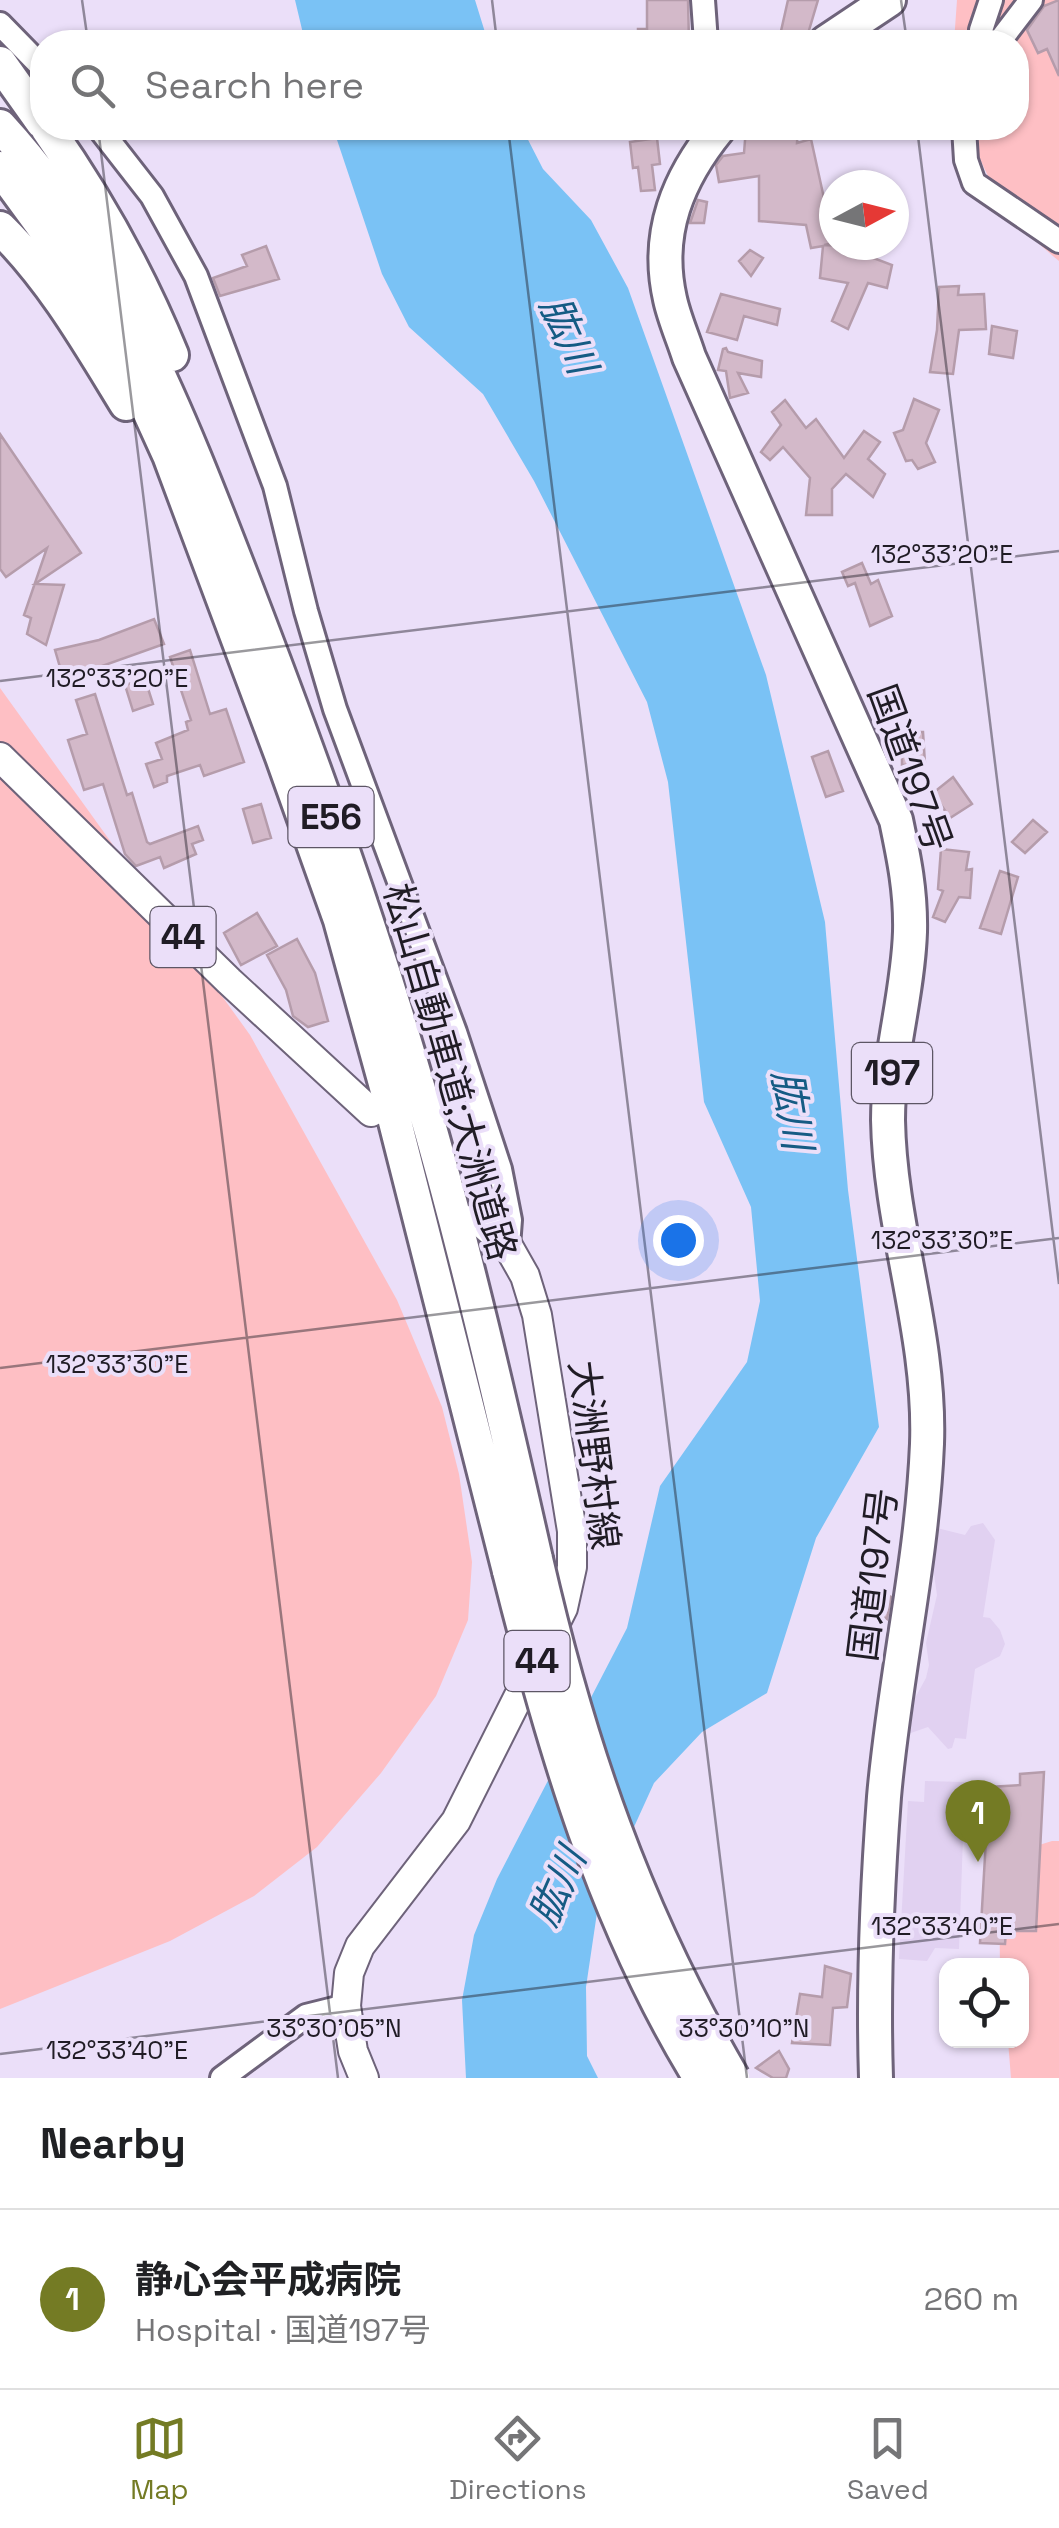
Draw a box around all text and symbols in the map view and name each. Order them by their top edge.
search box [30,30,1029,140]
icon: search [65,58,120,113]
text: Search here [145,61,364,109]
north arrow [819,170,909,260]
water label: 肱川 [528,288,609,386]
text: 132°33'20"E [871,538,1013,570]
text: 132°33'20"E [46,662,188,694]
street label: 国道197号 [858,678,962,858]
road number: E56 [288,787,374,847]
street label: 松山自動車道;大洲道路 [373,878,527,1266]
road number: 44 [150,907,216,967]
road number: 197 [852,1043,932,1103]
water label: 肱川 [761,1067,824,1157]
your location [653,1215,704,1266]
text: 132°33'30"E [871,1224,1013,1256]
text: 132°33'30"E [46,1348,188,1380]
street label: 大洲野村線 [559,1358,629,1552]
street label: 国道197号 [839,1486,907,1664]
road number: 44 [504,1631,570,1691]
pin: 1 [946,1780,1010,1862]
water label: 肱川 [518,1836,599,1934]
text: 132°33'40"E [871,1910,1013,1942]
map controls [939,1958,1029,2048]
button: locate [939,1958,1029,2048]
text: 33°30'05"N [266,2012,402,2044]
text: 33°30'10"N [679,2012,809,2044]
text: 132°33'40"E [46,2034,188,2066]
text: Nearby [40,2117,186,2170]
text: 静心会平成病院 [135,2256,401,2304]
text: 1 [65,2279,80,2319]
text: 260 m [924,2279,1019,2319]
text: Hospital · 国道197号 [135,2310,431,2350]
tab: Map [130,2411,189,2507]
tab: Directions [449,2411,586,2507]
tab: Saved [847,2411,929,2507]

